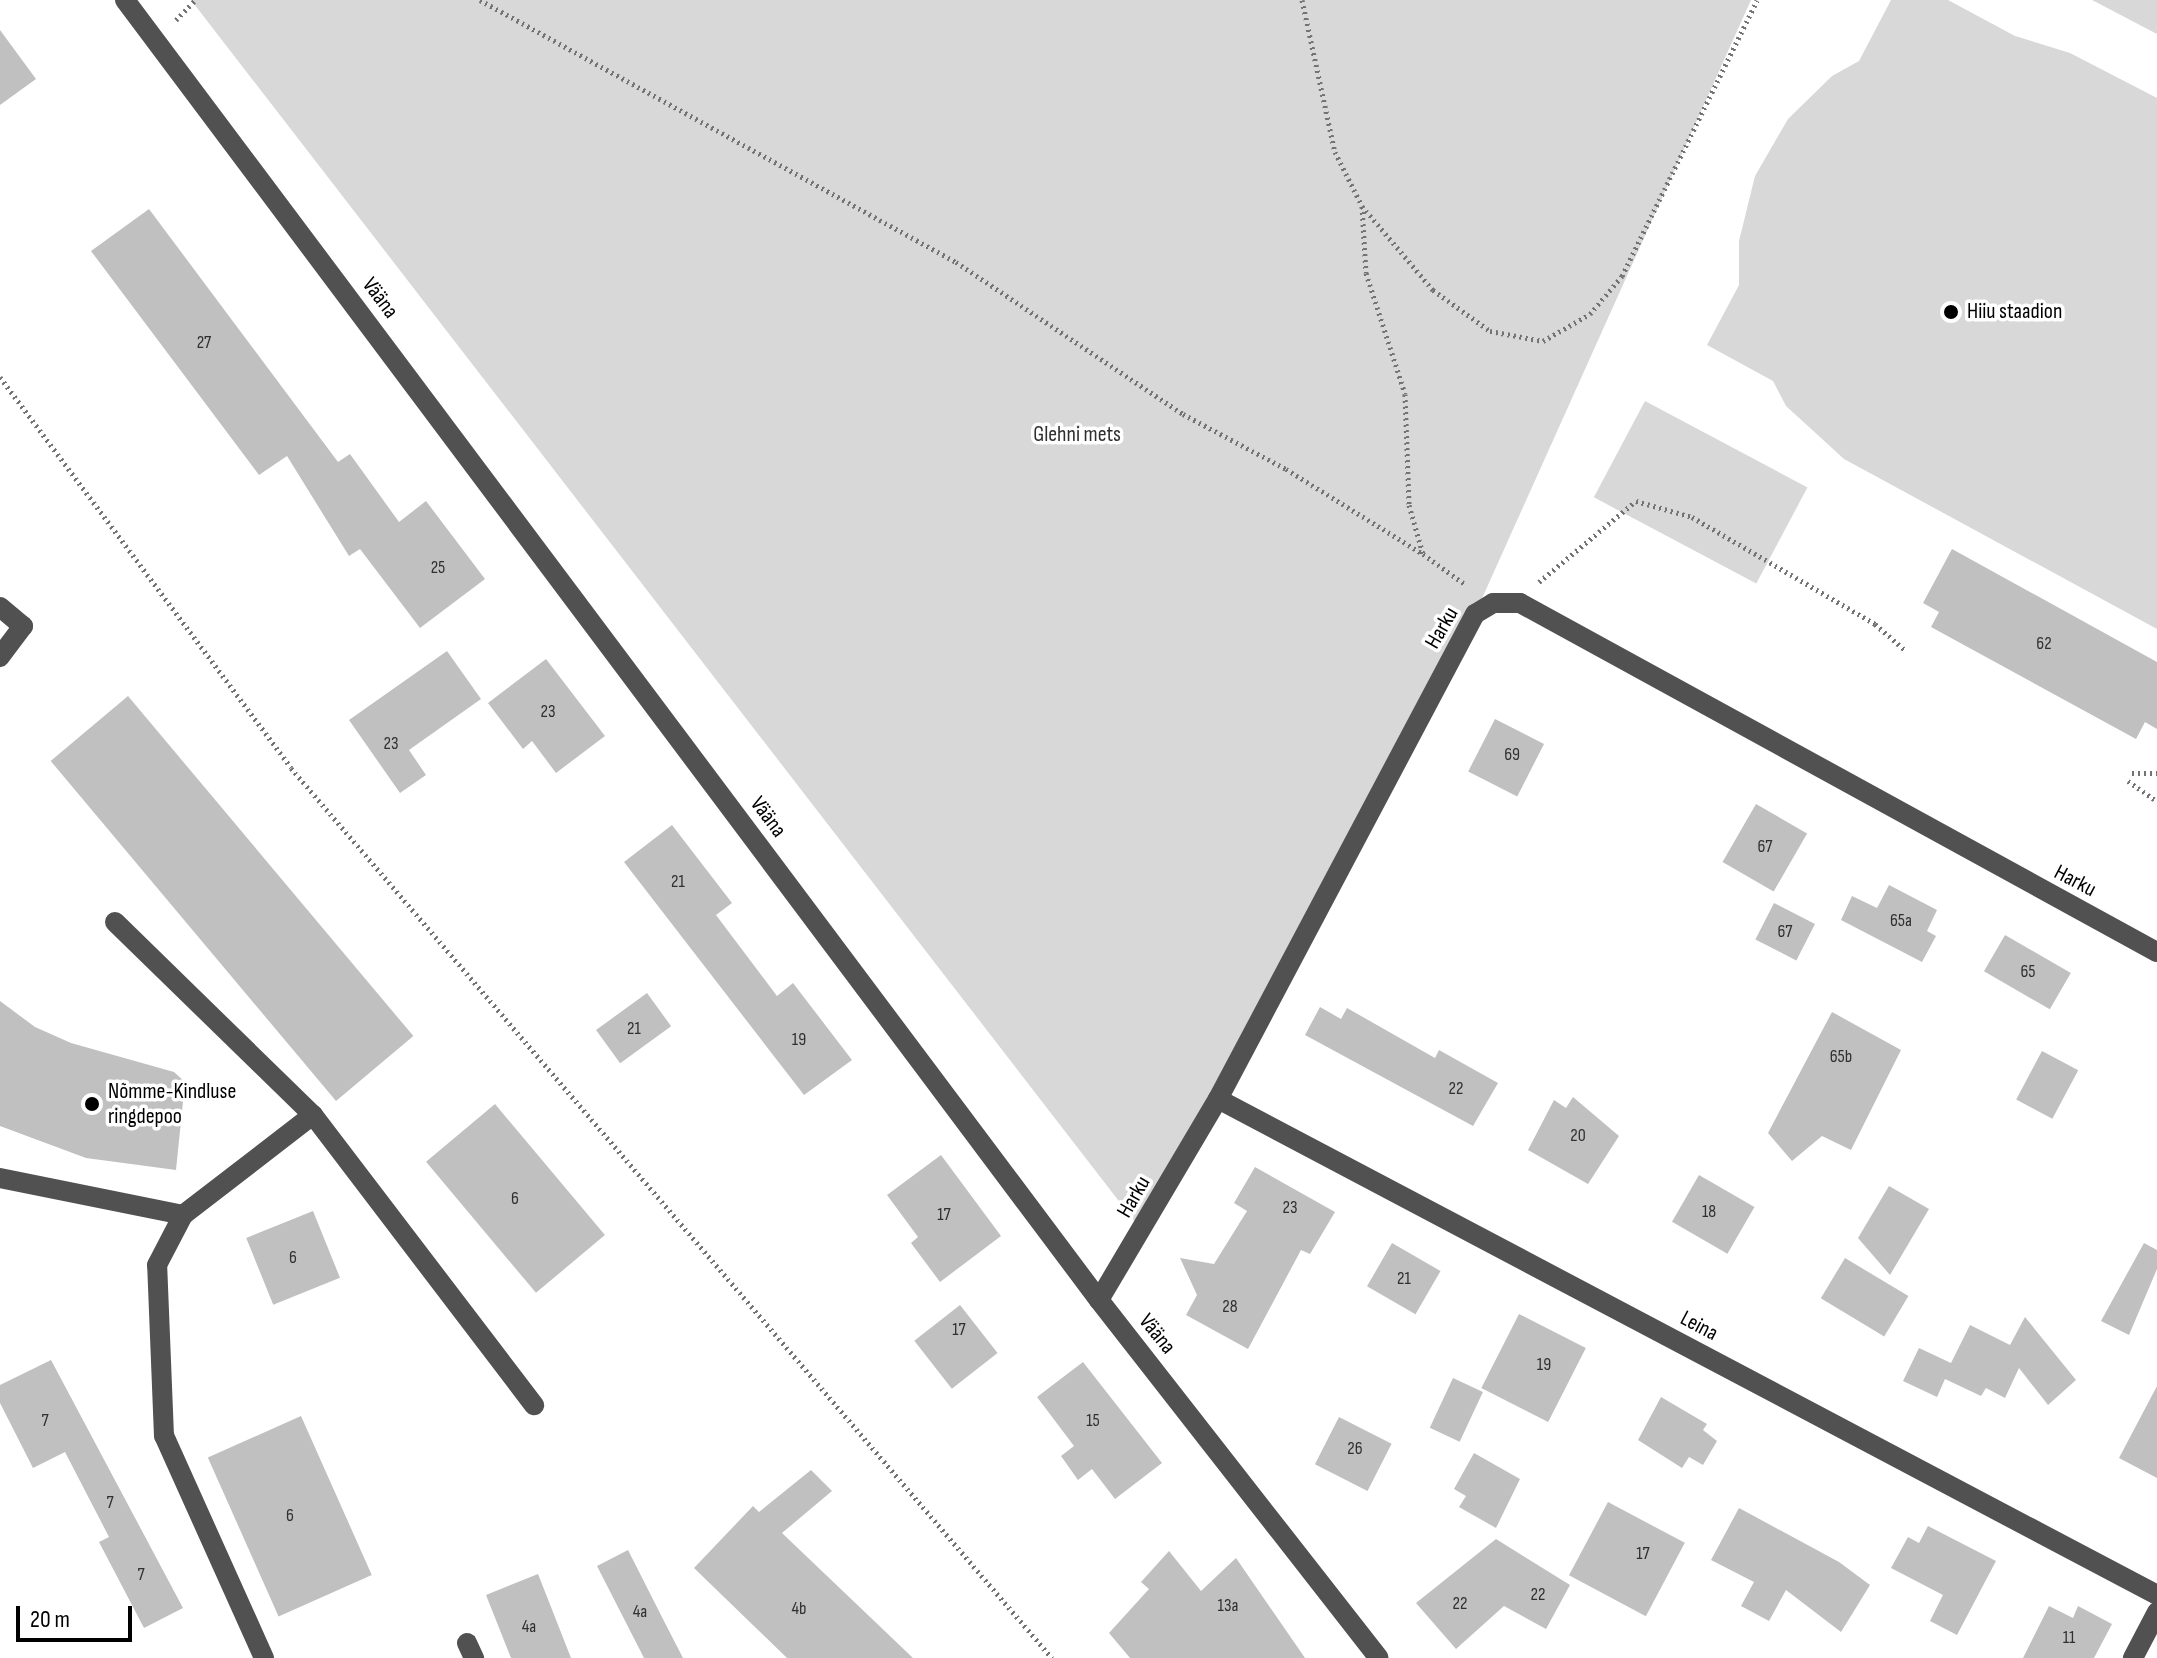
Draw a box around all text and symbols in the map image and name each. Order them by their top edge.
street label: Vääna [356,272,404,324]
place label: Hiiu staadion [1967,299,2062,325]
marker: Hiiu staadion [1942,303,1960,321]
house number: 27 [197,332,211,354]
park label: Glehni mets [1033,422,1121,448]
house number: 25 [431,557,445,579]
street label: Harku [1420,603,1464,653]
house number: 62 [2036,633,2052,655]
house number: 23 [541,701,555,723]
house number: 23 [384,733,398,755]
house number: 69 [1504,744,1520,766]
street label: Vääna [744,791,792,843]
house number: 67 [1757,836,1773,858]
street label: Harku [2050,859,2100,903]
house number: 21 [671,871,685,893]
house number: 65a [1890,910,1912,932]
house number: 67 [1777,921,1793,943]
house number: 65 [2020,961,2036,983]
house number: 21 [627,1018,641,1040]
house number: 19 [792,1029,806,1051]
house number: 65b [1830,1046,1852,1068]
place label: Nõmme-Kindluse ringdepoo [108,1078,236,1130]
house number: 22 [1449,1078,1463,1100]
marker: Nõmme-Kindluse ringdepoo [83,1095,101,1113]
house number: 20 [1570,1125,1586,1147]
street label: Harku [1112,1172,1156,1222]
house number: 6 [511,1188,519,1210]
house number: 23 [1283,1197,1297,1219]
house number: 18 [1702,1201,1716,1223]
house number: 17 [937,1204,951,1226]
house number: 6 [289,1247,297,1269]
house number: 21 [1397,1268,1411,1290]
house number: 28 [1222,1296,1238,1318]
street label: Leina [1676,1305,1722,1347]
street label: Vääna [1133,1309,1181,1359]
house number: 17 [952,1319,966,1341]
house number: 19 [1537,1354,1551,1376]
house number: 7 [41,1410,49,1432]
house number: 15 [1086,1410,1100,1432]
house number: 26 [1347,1438,1363,1460]
house number: 7 [106,1492,114,1514]
house number: 6 [286,1505,294,1527]
house number: 17 [1636,1543,1650,1565]
house number: 7 [137,1564,145,1586]
house number: 22 [1531,1584,1545,1606]
scale bar [20,1590,136,1640]
house number: 22 [1453,1593,1467,1615]
house number: 13a [1218,1595,1238,1617]
house number: 4b [792,1598,806,1620]
house number: 4a [633,1601,647,1623]
text: 20 m [30,1605,70,1634]
house number: 4a [522,1616,536,1638]
house number: 11 [2063,1627,2075,1649]

